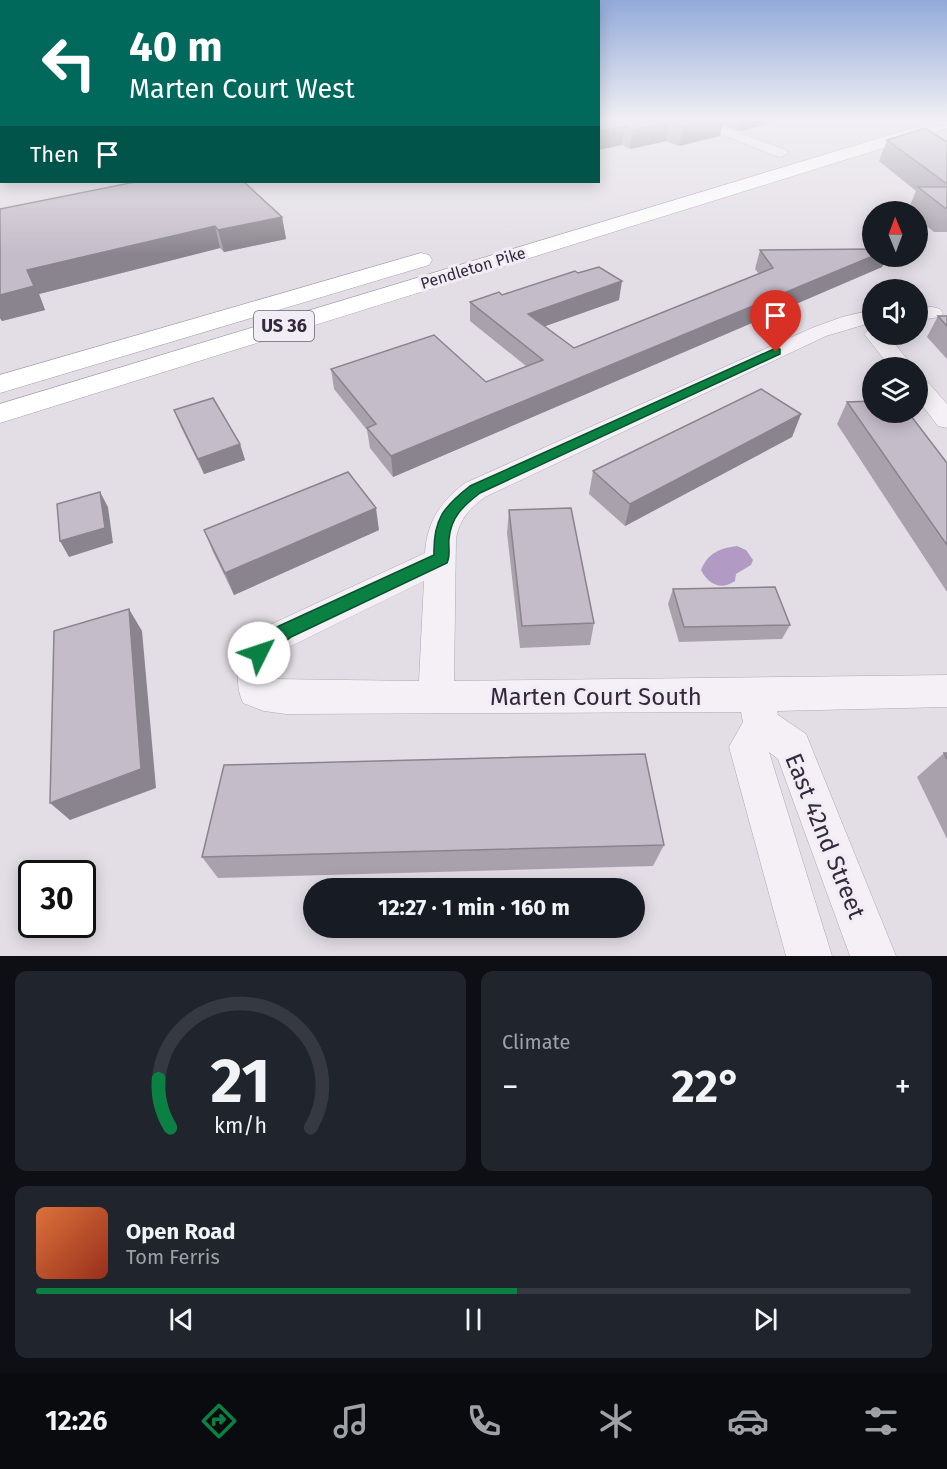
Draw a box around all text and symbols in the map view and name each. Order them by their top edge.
text: 40 m [129,22,223,72]
icon: left [30,24,108,102]
text: Marten Court West [129,73,355,105]
icon: arrive [91,138,124,171]
text: Then [30,141,79,168]
north arrow [862,201,928,267]
map controls [862,201,928,423]
street label: Pendleton Pike [418,243,528,293]
button: sound [862,279,928,345]
pin [750,290,801,352]
icon: arrive [759,299,792,332]
road number: US 36 [254,311,314,341]
button: layers [862,357,928,423]
position arrow [227,621,291,685]
street label: Marten Court South [490,683,702,711]
street label: East 42nd Street [779,749,871,923]
speed limit sign: 30 [18,860,96,938]
text: 12:27 · 1 min · 160 m [378,894,570,921]
text: Climate [502,1030,570,1054]
text: 21 [211,1044,270,1119]
text: 22° [672,1060,742,1114]
text: − [502,1067,519,1107]
text: + [895,1067,911,1107]
text: km/h [214,1113,267,1139]
text: Open Road [126,1218,236,1245]
text: Tom Ferris [126,1245,220,1269]
icon: previous [165,1303,198,1336]
icon: pause [457,1303,490,1336]
icon: next [749,1303,782,1336]
icon: directions [198,1400,240,1442]
icon: music [330,1400,372,1442]
icon: phone [463,1400,505,1442]
icon: climate [595,1400,637,1442]
icon: car [727,1400,769,1442]
icon: filters [860,1400,902,1442]
text: 12:26 [45,1405,107,1437]

